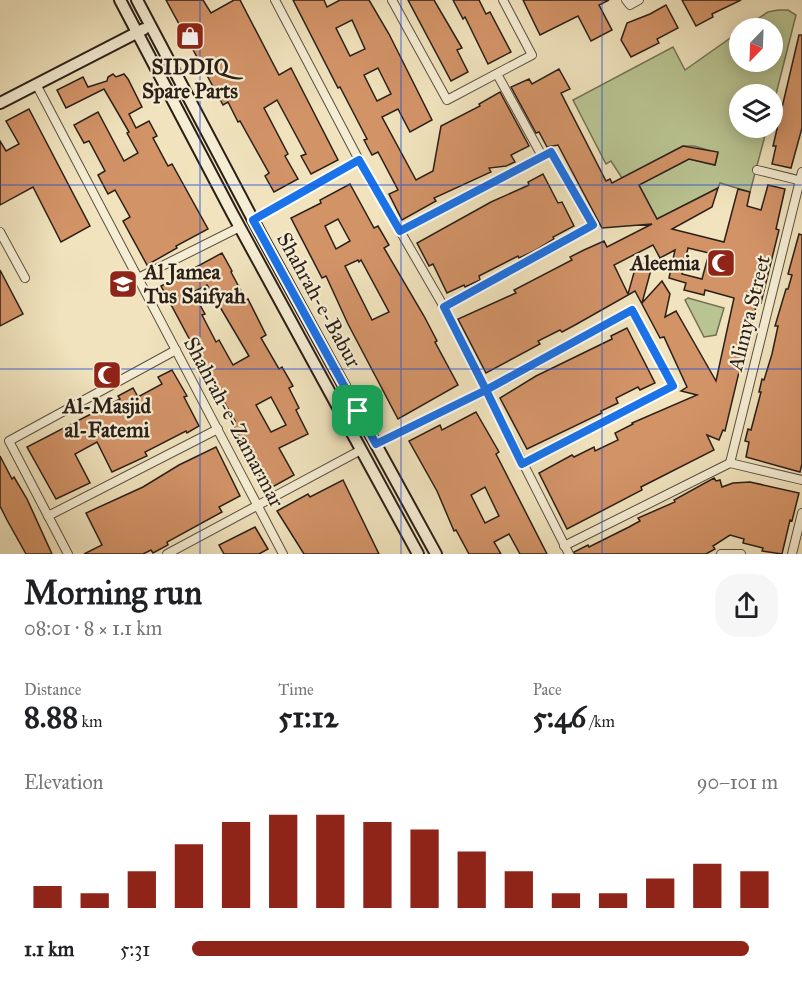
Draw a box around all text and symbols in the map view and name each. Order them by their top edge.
north arrow [729,18,783,72]
map controls [729,18,783,138]
shop icon: SIDDIQ Spare Parts [174,20,206,52]
place label: SIDDIQ Spare Parts [142,54,244,104]
button: layers [729,84,783,138]
street label: Shahrah-e-Babur [271,228,367,372]
mosque icon: Aleemia [705,247,737,279]
place label: Aleemia [628,250,701,276]
street label: Alimya Street [722,252,776,374]
place label: Al Jamea Tus Saifyah [142,259,246,309]
school or university icon: Al Jamea Tus Saifyah [107,268,139,300]
street label: Shahrah-e-Zamarmar [178,332,290,512]
mosque icon: Al-Masjid al-Fatemi [91,359,123,391]
pin [332,385,383,436]
place label: Al-Masjid al-Fatemi [61,393,151,443]
icon: arrive [341,394,374,427]
text: Morning run [24,573,202,613]
button: share [715,574,778,637]
text: 08:01 · 8 × 1.1 km [24,616,162,640]
text: Distance [24,680,81,699]
text: Time [278,680,314,699]
text: Pace [533,680,562,699]
text: 8.88 [24,699,78,735]
text: 51:12 [278,699,338,735]
text: 5:46 [533,699,586,735]
text: km [78,712,102,731]
text: /km [586,712,615,731]
text: Elevation [24,770,103,794]
text: 90–101 m [697,770,778,794]
text: 1.1 km [24,937,74,961]
text: 5:31 [120,937,150,961]

